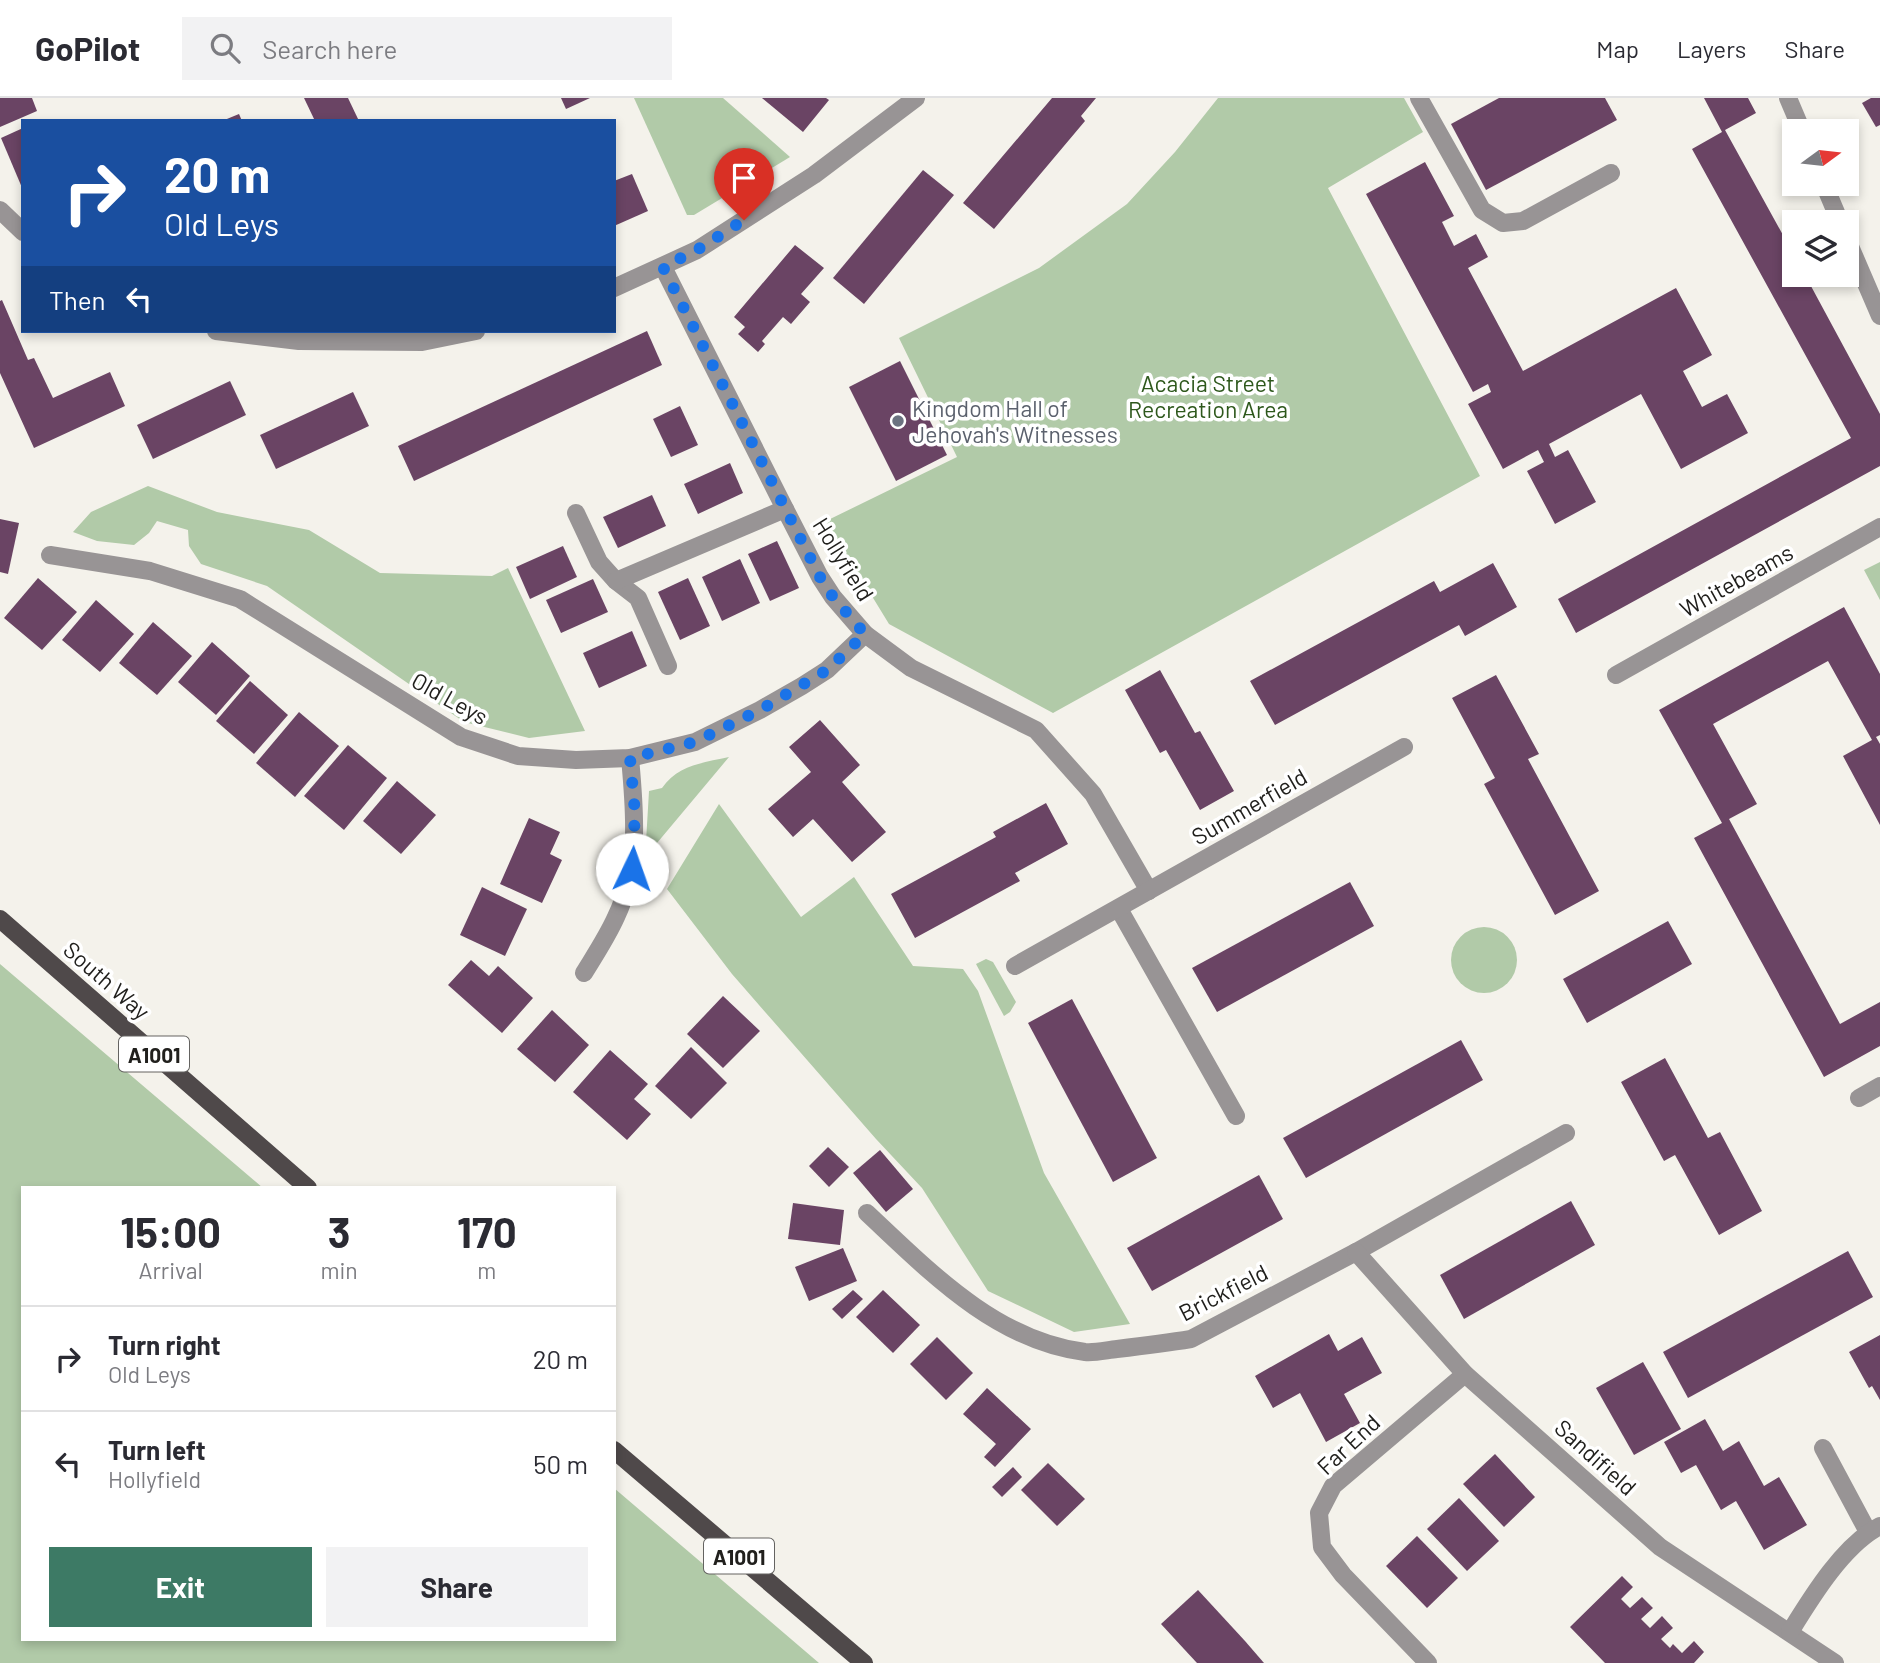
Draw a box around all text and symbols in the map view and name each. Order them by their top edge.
search box [182,17,672,80]
text: GoPilot [35,28,140,68]
icon: search [206,29,244,67]
text: Search here [262,33,397,64]
text: Map [1596,34,1639,63]
text: Layers [1677,34,1746,63]
text: Share [1784,34,1845,63]
north arrow [1782,119,1858,196]
map controls [1782,119,1859,287]
text: 20 m [164,144,270,203]
icon: right [49,147,140,238]
pin [714,148,774,220]
icon: arrive [725,159,763,197]
text: Old Leys [164,204,279,242]
button: layers [1782,210,1859,287]
icon: left [120,280,158,318]
text: Then [49,284,106,315]
park label: Acacia Street Recreation Area [1128,369,1288,423]
place label: Kingdom Hall of Jehovah's Witnesses [912,394,1118,448]
marker: Kingdom Hall of Jehovah's Witnesses [890,413,906,429]
street label: Hollyfield [807,512,881,606]
street label: Whitebeams [1674,537,1798,623]
street label: Old Leys [407,666,493,730]
street label: Summerfield [1186,762,1312,850]
position arrow [595,832,669,906]
street label: South Way [58,935,156,1025]
road number: A1001 [119,1037,189,1072]
text: 15:00 [120,1206,221,1256]
text: 3 [328,1206,350,1256]
text: 170 [457,1206,517,1256]
text: Arrival [139,1256,203,1284]
text: min [320,1256,358,1284]
text: m [477,1256,496,1284]
street label: Brickfield [1174,1258,1272,1326]
text: Turn right [108,1329,221,1360]
icon: right [49,1340,87,1378]
text: 20 m [533,1343,588,1374]
text: Old Leys [108,1360,191,1388]
street label: Far End [1311,1408,1385,1480]
street label: Sandifield [1549,1413,1643,1501]
text: Turn left [108,1434,206,1465]
icon: left [49,1445,87,1483]
text: 50 m [533,1448,588,1479]
text: Hollyfield [108,1465,201,1493]
road number: A1001 [704,1538,774,1574]
button: Exit [49,1547,312,1627]
button: Share [326,1547,588,1627]

